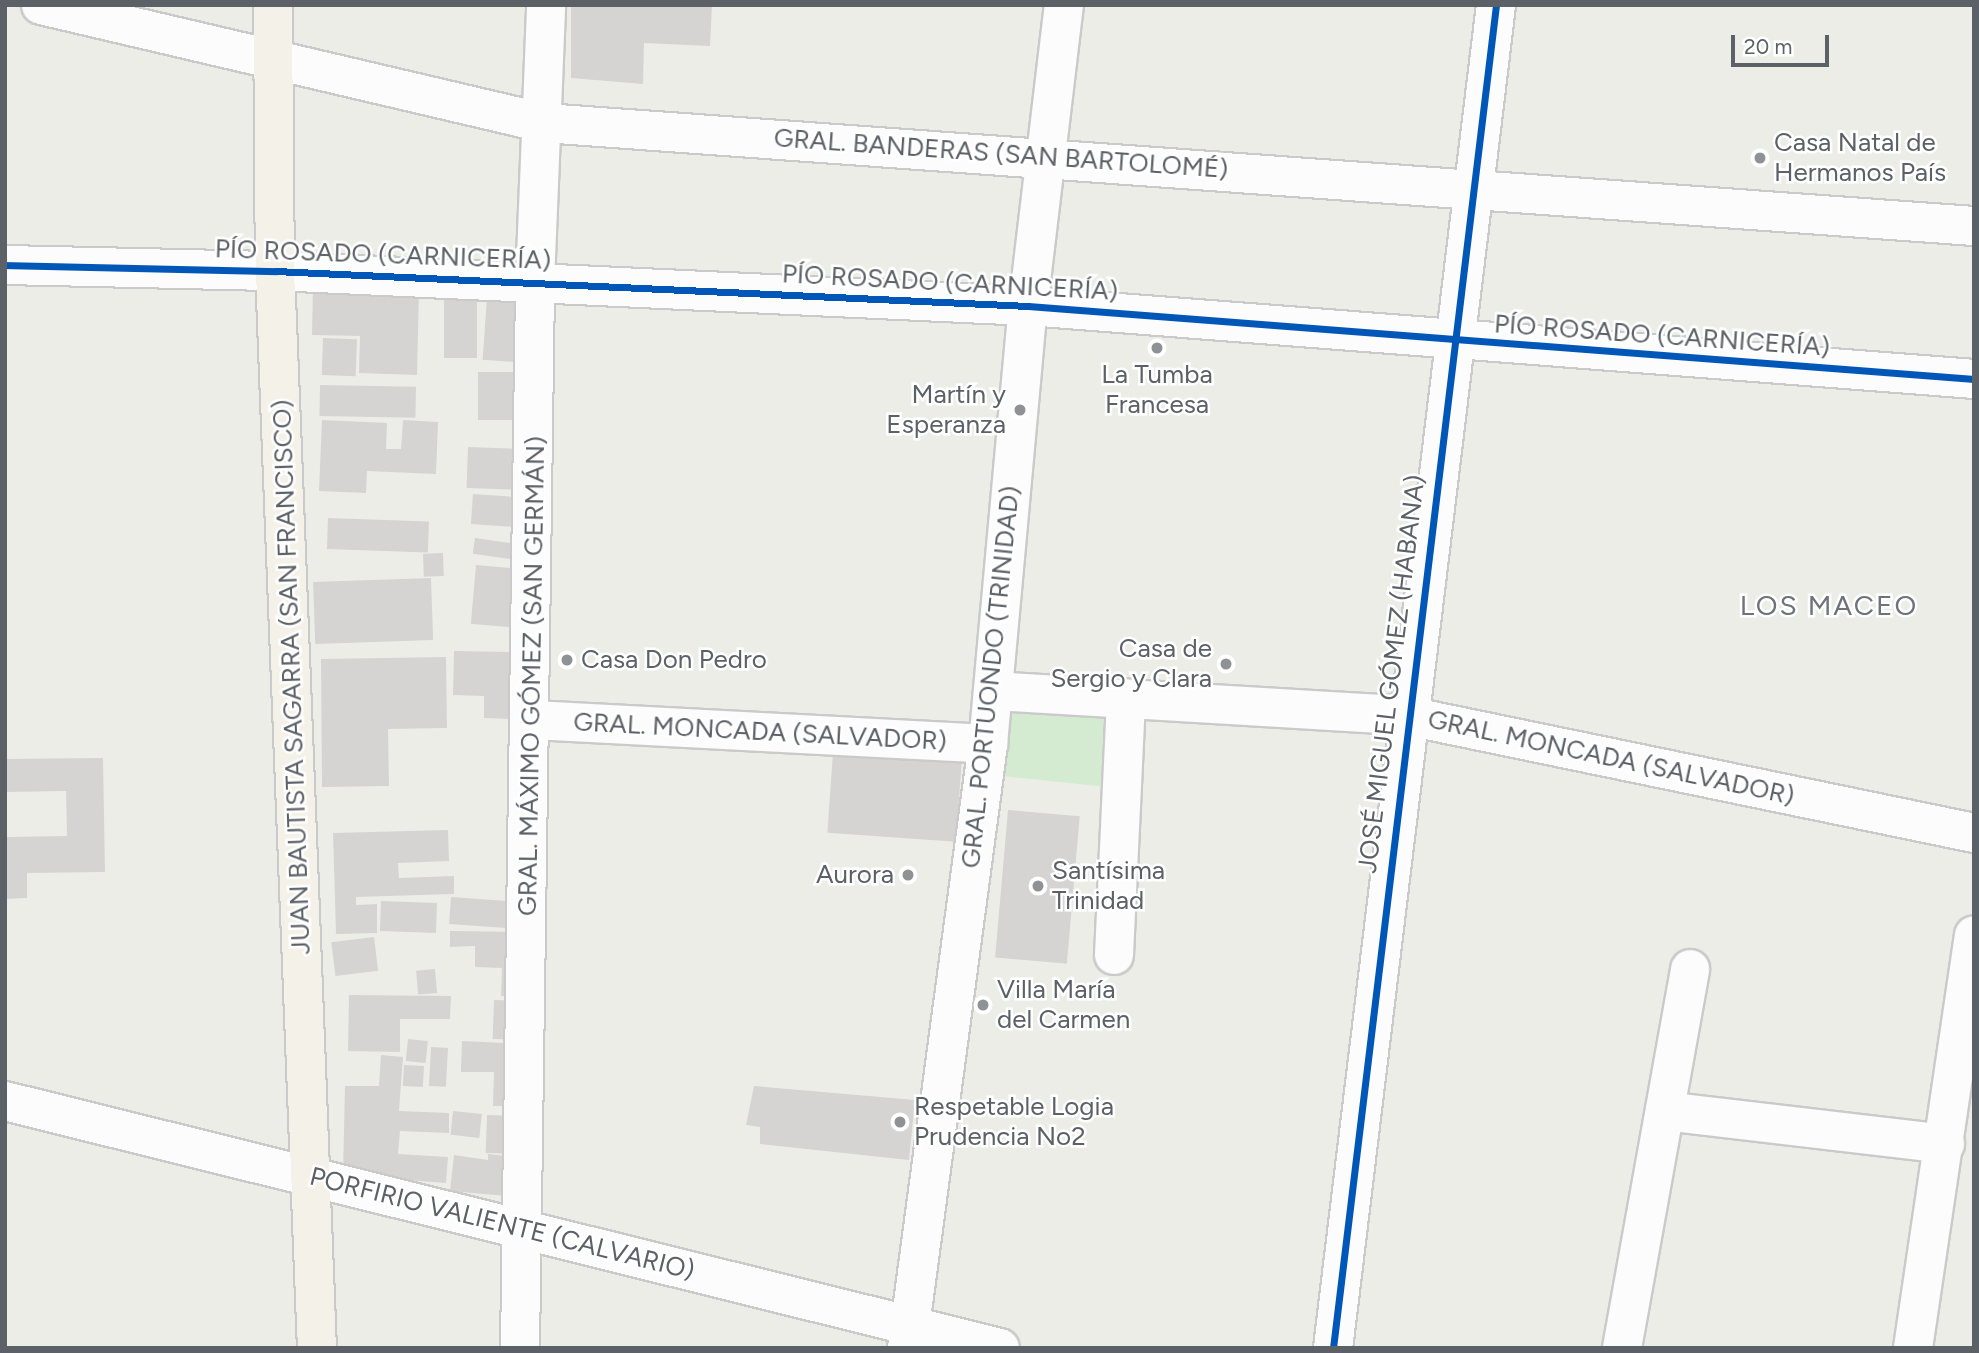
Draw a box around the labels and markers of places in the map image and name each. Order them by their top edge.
place label: Casa Natal de Hermanos País [1774,127,1946,188]
marker: Casa Natal de Hermanos País [1752,150,1768,166]
marker: La Tumba Francesa [1149,340,1165,356]
place label: La Tumba Francesa [1101,359,1213,420]
place label: Martín y Esperanza [886,379,1006,440]
marker: Martín y Esperanza [1012,402,1028,418]
place label: Casa de Sergio y Clara [1050,633,1212,694]
place label: Casa Don Pedro [581,644,767,676]
marker: Casa Don Pedro [559,652,575,668]
marker: Casa de Sergio y Clara [1218,656,1234,672]
place label: Santísima Trinidad [1052,855,1165,917]
place label: Aurora [816,859,894,891]
marker: Aurora [900,867,916,883]
marker: Santísima Trinidad [1030,878,1046,894]
place label: Villa María del Carmen [997,974,1130,1036]
marker: Villa María del Carmen [975,997,991,1013]
place label: Respetable Logia Prudencia No2 [914,1091,1114,1152]
marker: Respetable Logia Prudencia No2 [892,1114,908,1130]

